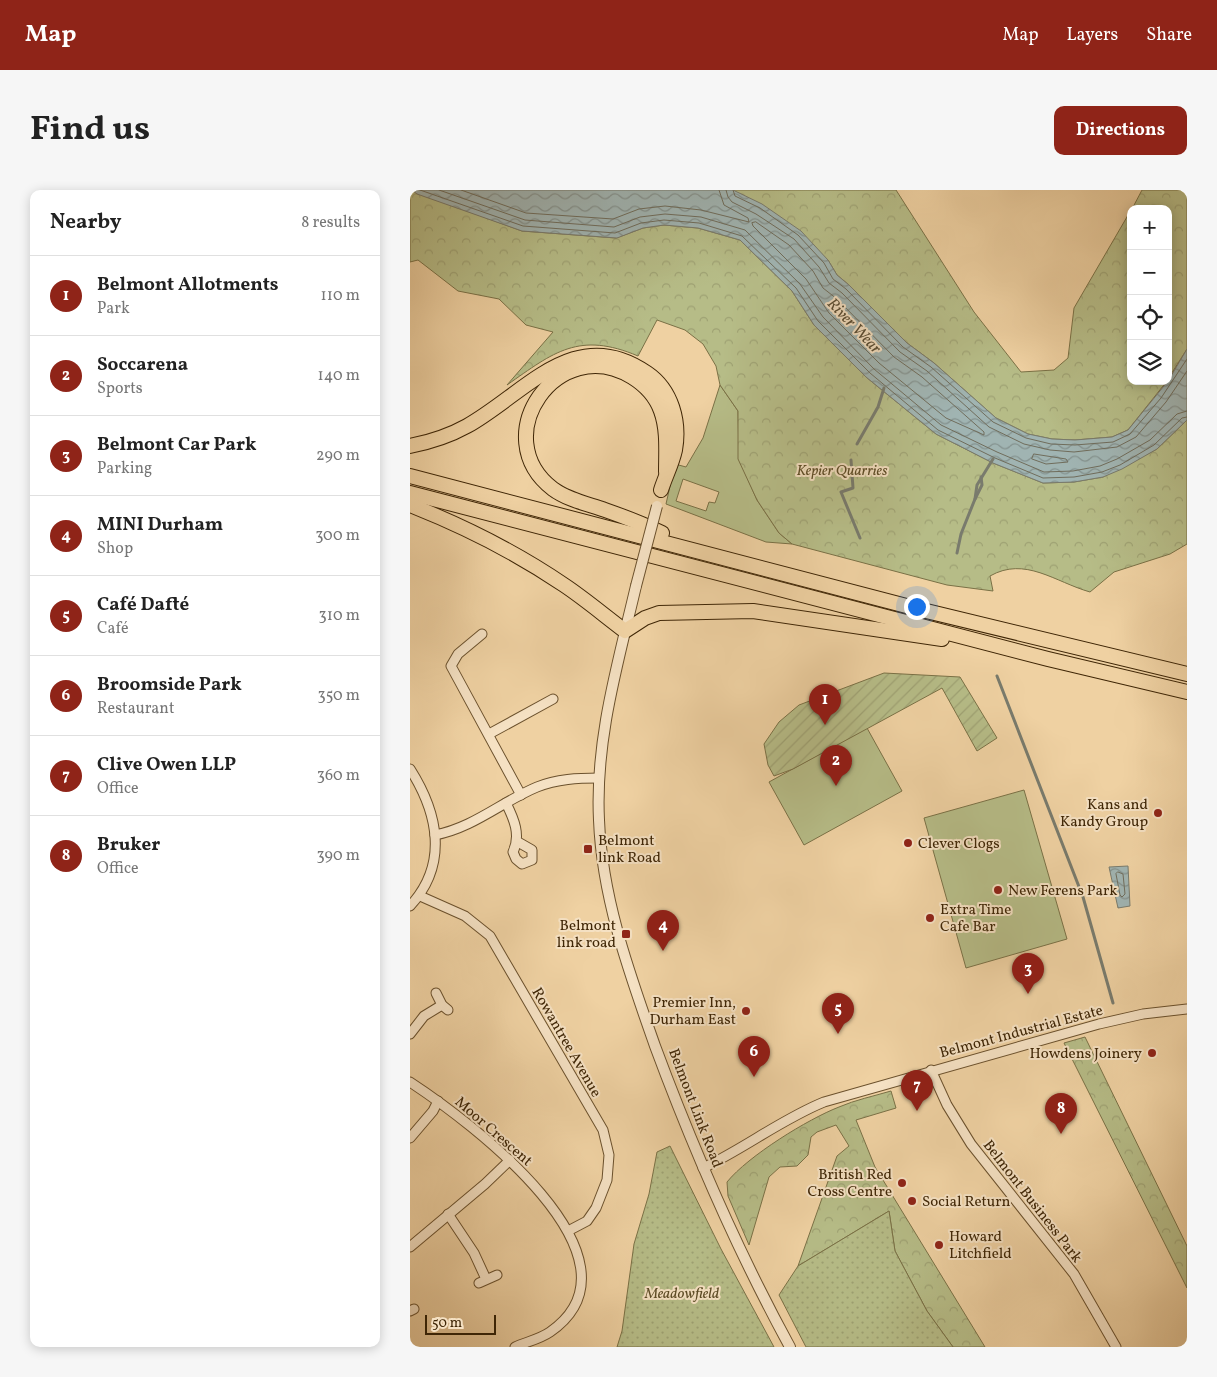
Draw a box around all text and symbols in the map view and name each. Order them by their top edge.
text: Map [25,18,76,52]
text: Map [1002,23,1038,48]
text: Layers [1066,23,1118,48]
text: Share [1146,23,1192,48]
text: Find us [30,106,150,154]
button: Directions [1054,106,1187,155]
map controls [1127,205,1172,385]
button: + [1127,205,1172,250]
text: Nearby [50,208,121,237]
text: 8 results [301,212,360,234]
button: − [1127,250,1172,295]
text: Belmont Allotments [97,272,279,298]
text: 1 [63,285,69,307]
text: 110 m [321,285,360,307]
water label: River Wear [821,294,886,360]
button: locate [1127,295,1172,340]
text: Park [97,298,130,320]
button: layers [1127,340,1172,385]
text: Soccarena [97,352,188,378]
text: 2 [62,365,70,387]
text: 140 m [318,365,360,387]
text: Sports [97,378,143,400]
text: Belmont Car Park [97,432,257,458]
text: 3 [62,445,70,467]
text: 290 m [316,445,360,467]
text: Parking [97,458,152,480]
park label: Kepier Quarries [796,461,888,482]
text: MINI Durham [97,512,223,538]
text: 4 [61,525,71,547]
text: 300 m [315,525,360,547]
text: Shop [97,538,133,560]
text: Café Dafté [97,592,189,618]
your location [904,594,930,620]
text: 5 [62,605,70,627]
text: 310 m [319,605,360,627]
text: Café [97,618,128,640]
text: Broomside Park [97,672,242,698]
pin: 1 [809,684,841,725]
text: 6 [62,685,70,707]
text: 350 m [317,685,360,707]
text: Restaurant [97,698,175,720]
pin: 2 [820,745,852,786]
text: Clive Owen LLP [97,752,236,778]
text: 7 [62,765,70,787]
text: 360 m [317,765,360,787]
text: Office [97,778,139,800]
place label: Kans and Kandy Group [1060,795,1148,833]
marker: Kans and Kandy Group [1152,807,1164,819]
place label: Belmont link Road [598,831,661,869]
text: Bruker [97,832,160,858]
place label: Clever Clogs [918,834,1000,855]
marker: Clever Clogs [902,837,914,849]
marker: Belmont link Road [582,843,594,855]
text: 8 [62,845,70,867]
text: 390 m [317,845,360,867]
text: Office [97,858,139,880]
place label: New Ferens Park [1008,881,1117,902]
marker: New Ferens Park [992,884,1004,896]
place label: Extra Time Cafe Bar [940,900,1011,938]
pin: 4 [647,910,679,951]
marker: Extra Time Cafe Bar [924,912,936,924]
place label: Belmont link road [557,916,616,954]
marker: Belmont link road [620,928,632,940]
pin: 3 [1012,953,1044,994]
street label: Rowantree Avenue [526,984,606,1102]
place label: Premier Inn, Durham East [649,993,736,1031]
pin: 5 [822,993,854,1034]
street label: Belmont Industrial Estate [937,1001,1105,1064]
marker: Premier Inn, Durham East [740,1005,752,1017]
pin: 6 [738,1036,770,1077]
place label: Howdens Joinery [1030,1044,1142,1065]
street label: Belmont Link Road [662,1046,727,1171]
marker: Howdens Joinery [1146,1047,1158,1059]
pin: 7 [901,1070,933,1111]
street label: Moor Crescent [450,1093,536,1172]
pin: 8 [1045,1093,1077,1134]
street label: Belmont Business Park [977,1136,1086,1268]
place label: British Red Cross Centre [808,1165,892,1203]
marker: British Red Cross Centre [896,1177,908,1189]
place label: Social Return [922,1192,1011,1213]
marker: Social Return [906,1195,918,1207]
place label: Howard Litchfield [949,1227,1012,1265]
marker: Howard Litchfield [933,1239,945,1251]
park label: Meadowfield [644,1284,719,1305]
scale bar [425,1312,496,1335]
text: 50 m [432,1314,462,1333]

